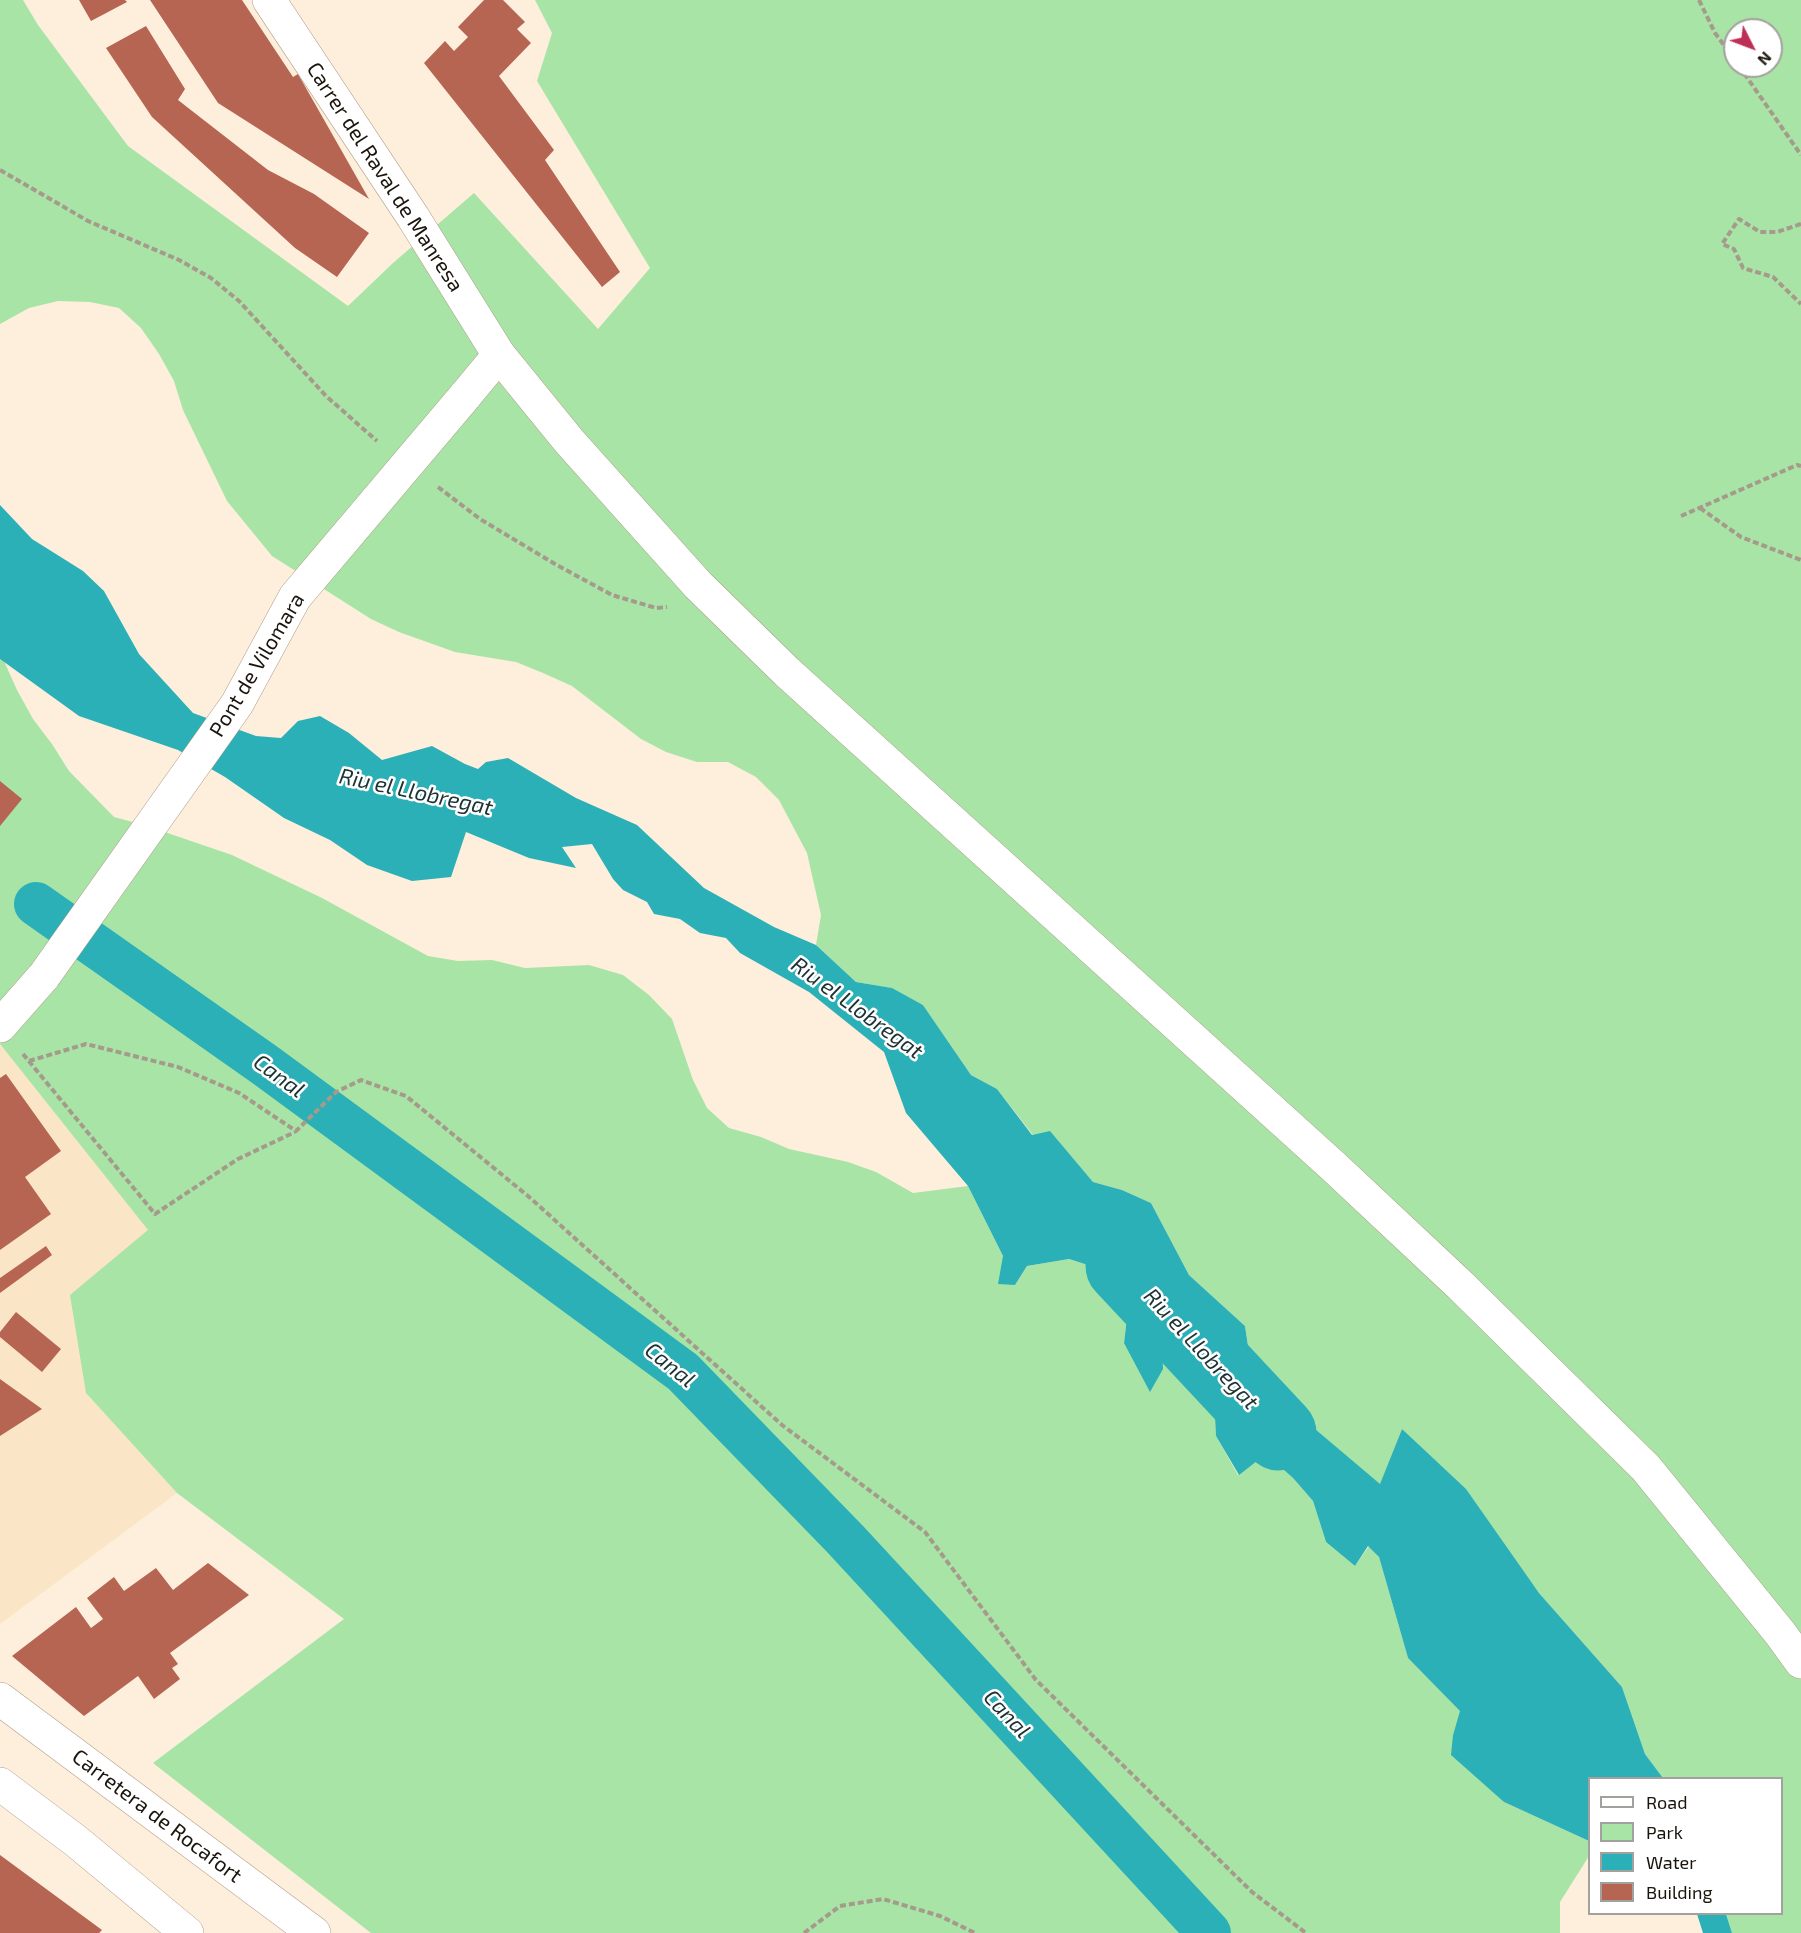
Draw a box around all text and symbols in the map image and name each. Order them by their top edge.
north arrow [1723,18,1783,78]
text: N [1754,48,1776,70]
street label: Carrer del Raval de Manresa [301,58,469,296]
street label: Pont de Vilomara [204,589,310,741]
water label: Riu el Llobregat [337,763,495,821]
water label: Riu el Llobregat [786,951,928,1065]
water label: Canal [248,1049,310,1103]
water label: Riu el Llobregat [1138,1283,1264,1415]
water label: Canal [640,1337,700,1393]
water label: Canal [978,1684,1036,1744]
street label: Carretera de Rocafort [67,1744,247,1888]
legend [1588,1777,1783,1915]
text: Road [1646,1791,1687,1813]
text: Park [1646,1821,1683,1843]
text: Water [1646,1851,1696,1873]
text: Building [1646,1881,1713,1903]

